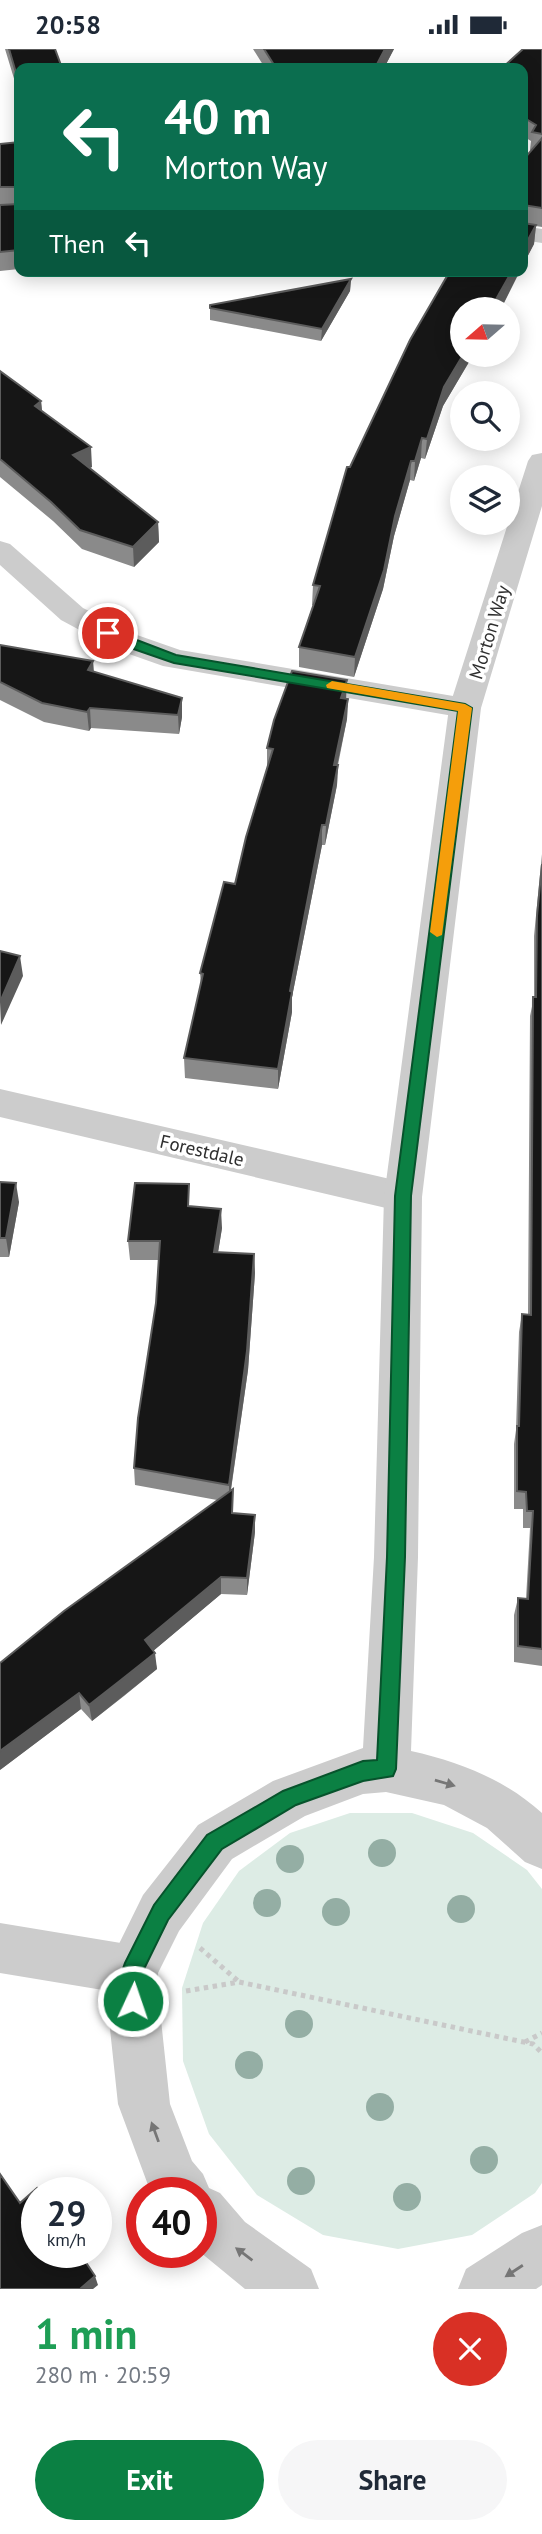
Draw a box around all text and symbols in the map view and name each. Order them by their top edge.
text: 20:58 [35,8,101,41]
text: 40 m [164,84,271,148]
icon: left [49,91,140,182]
text: Morton Way [164,146,327,188]
icon: left [119,224,157,262]
text: Then [49,227,105,260]
north arrow [450,297,520,367]
map controls [450,297,520,535]
button: search [450,381,520,451]
button: layers [450,465,520,535]
street label: Morton Way [463,582,515,682]
pin [78,603,138,663]
icon: arrive [89,614,127,652]
street label: Forestdale [158,1129,246,1171]
one-way arrow [435,1778,457,1789]
position arrow [96,1964,170,2038]
one-way arrow [149,2122,160,2143]
speed limit sign: 40 [126,2177,217,2268]
text: 29 [47,2190,86,2236]
text: km/h [47,2228,86,2251]
one-way arrow [235,2246,253,2261]
one-way arrow [505,2264,523,2278]
text: 1 min [35,2306,137,2361]
button: close [433,2312,507,2386]
text: 280 m · 20:59 [35,2360,171,2389]
button: Exit [35,2440,264,2520]
button: Share [278,2440,507,2520]

